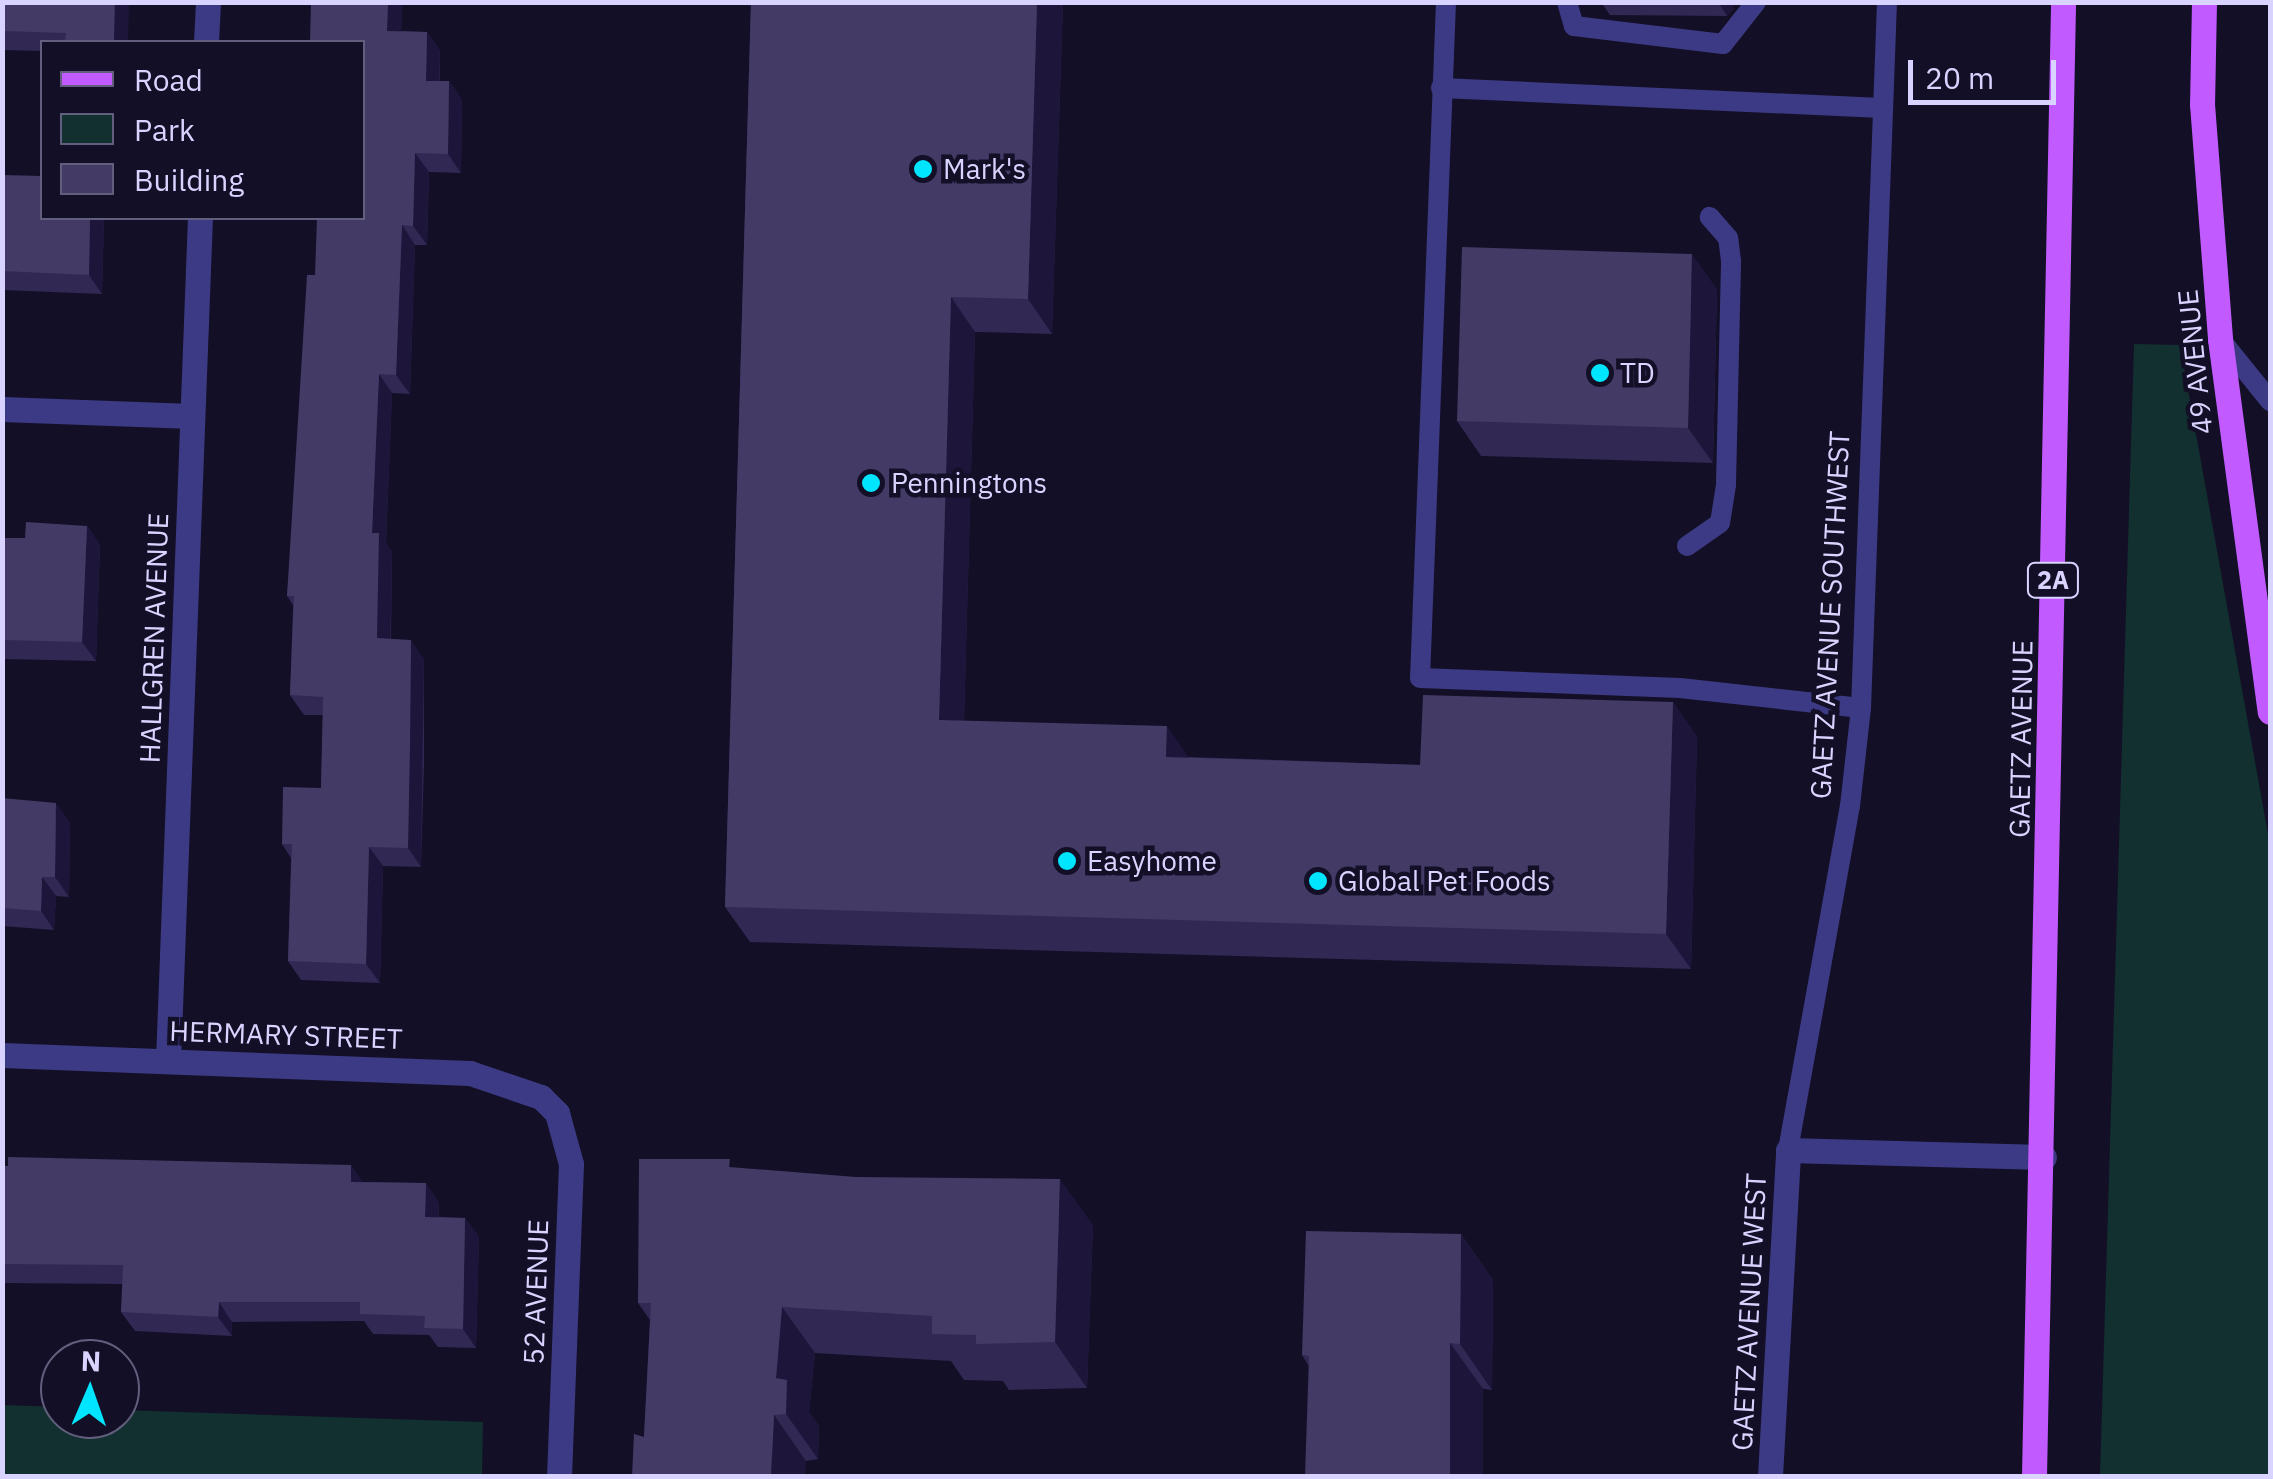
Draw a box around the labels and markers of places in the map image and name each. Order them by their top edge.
place label: Mark's [943,152,1026,186]
marker: Mark's [912,158,934,180]
place label: TD [1620,356,1655,390]
marker: TD [1589,362,1611,384]
place label: Penningtons [891,466,1047,500]
marker: Penningtons [860,472,882,494]
place label: Easyhome [1087,844,1217,878]
marker: Easyhome [1056,850,1078,872]
place label: Global Pet Foods [1338,864,1551,898]
marker: Global Pet Foods [1307,870,1329,892]

